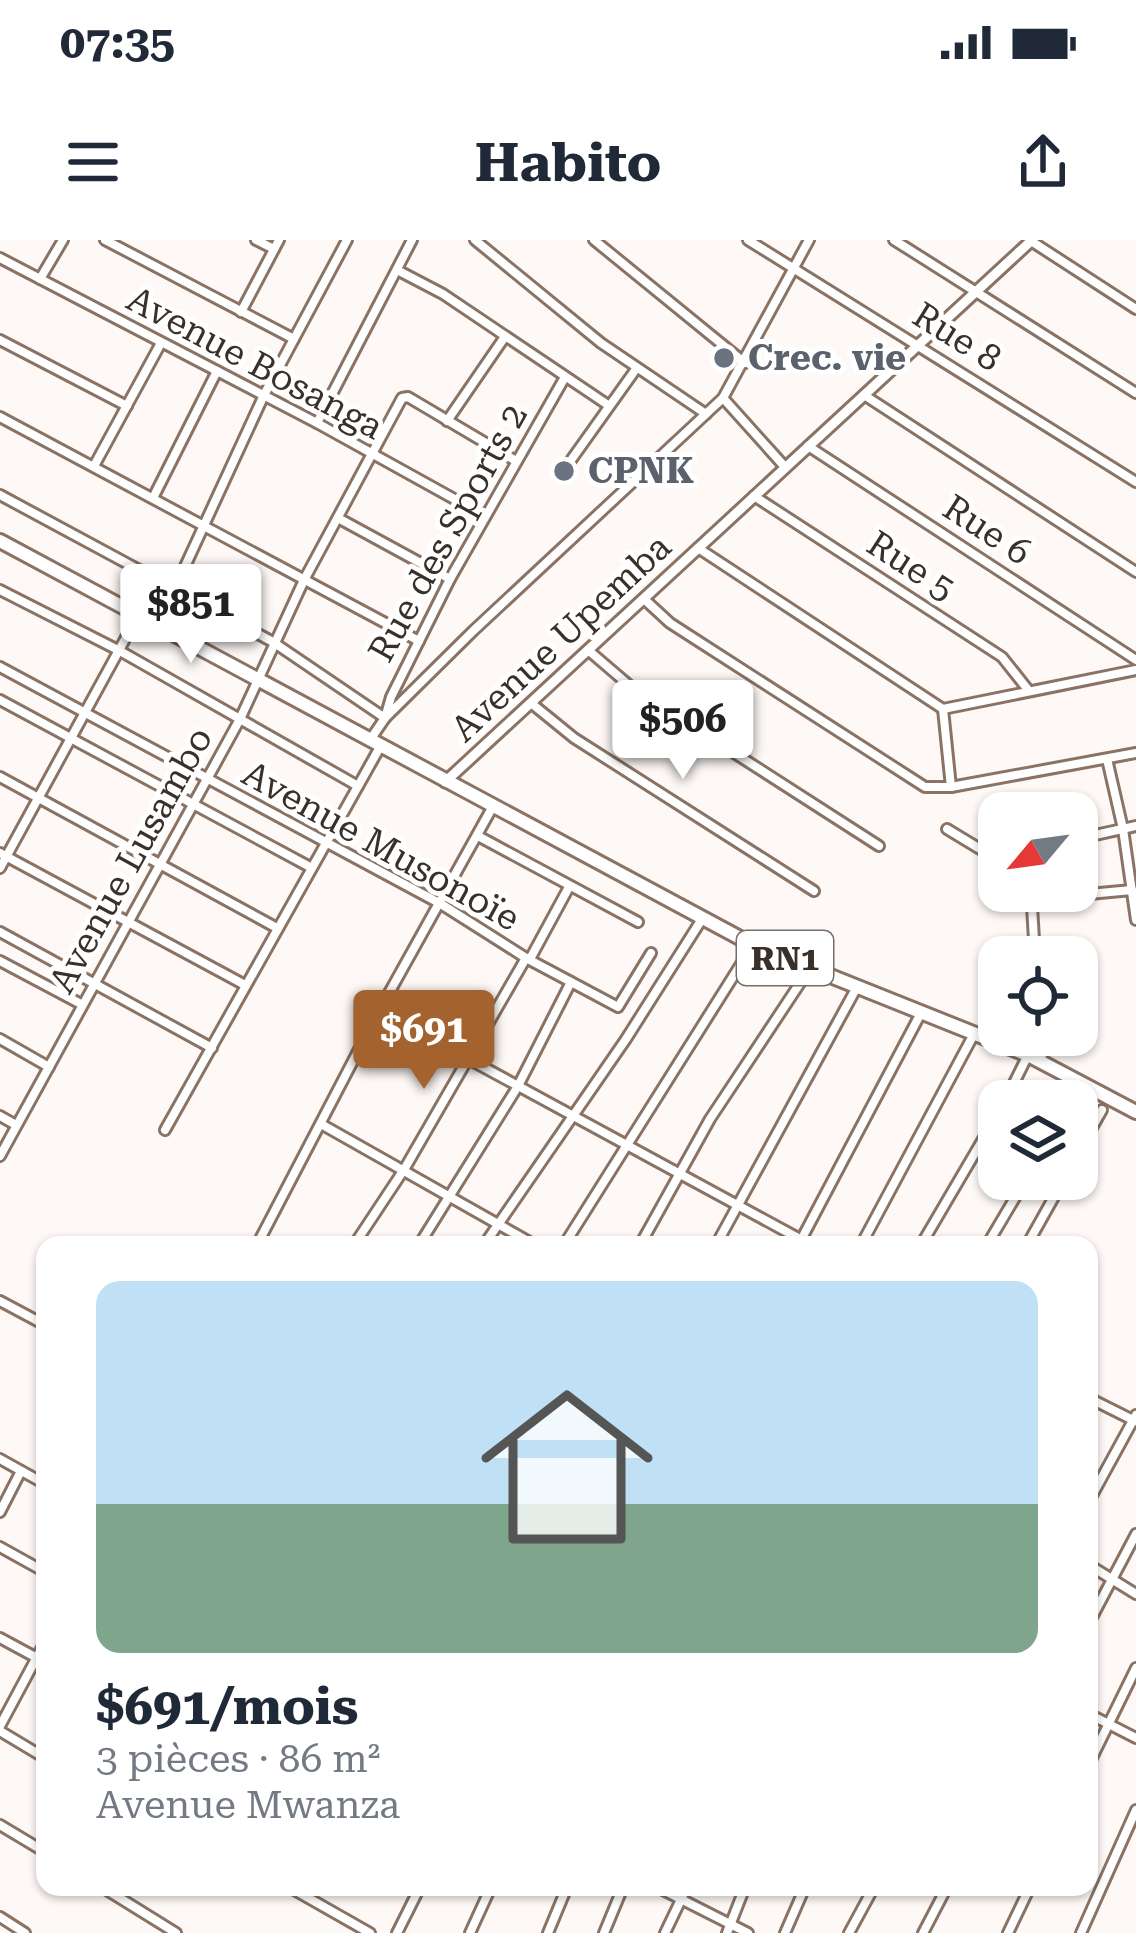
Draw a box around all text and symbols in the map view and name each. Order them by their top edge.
text: 07:35 [60,16,175,69]
icon: menu [60,129,126,195]
icon: share [1010,129,1076,195]
text: Habito [475,131,661,194]
street label: Avenue Bosanga [120,278,390,448]
street label: Rue 8 [905,294,1009,380]
place label: Crec. vie [748,337,906,379]
marker: Crec. vie [711,345,737,371]
street label: Rue des Sports 2 [360,397,536,669]
place label: CPNK [588,450,694,492]
marker: CPNK [551,458,577,484]
street label: Rue 6 [935,486,1039,574]
street label: Rue 5 [859,522,963,610]
street label: Avenue Upemba [443,525,680,750]
pin: $851 [120,564,262,666]
text: $851 [147,580,235,626]
pin: $506 [612,680,754,782]
text: $506 [639,696,727,742]
street label: Avenue Lusambo [41,720,221,1000]
street label: Avenue Musonoïe [235,752,527,940]
north arrow [978,792,1098,912]
map controls [978,792,1098,1200]
road number: RN1 [737,931,833,985]
button: locate [978,936,1098,1056]
pin: $691 [353,990,495,1092]
text: $691 [380,1006,468,1052]
button: layers [978,1080,1098,1200]
icon: home [459,1359,675,1575]
text: $691/mois [96,1677,358,1736]
text: 3 pièces · 86 m² [96,1736,380,1782]
text: Avenue Mwanza [96,1782,400,1828]

